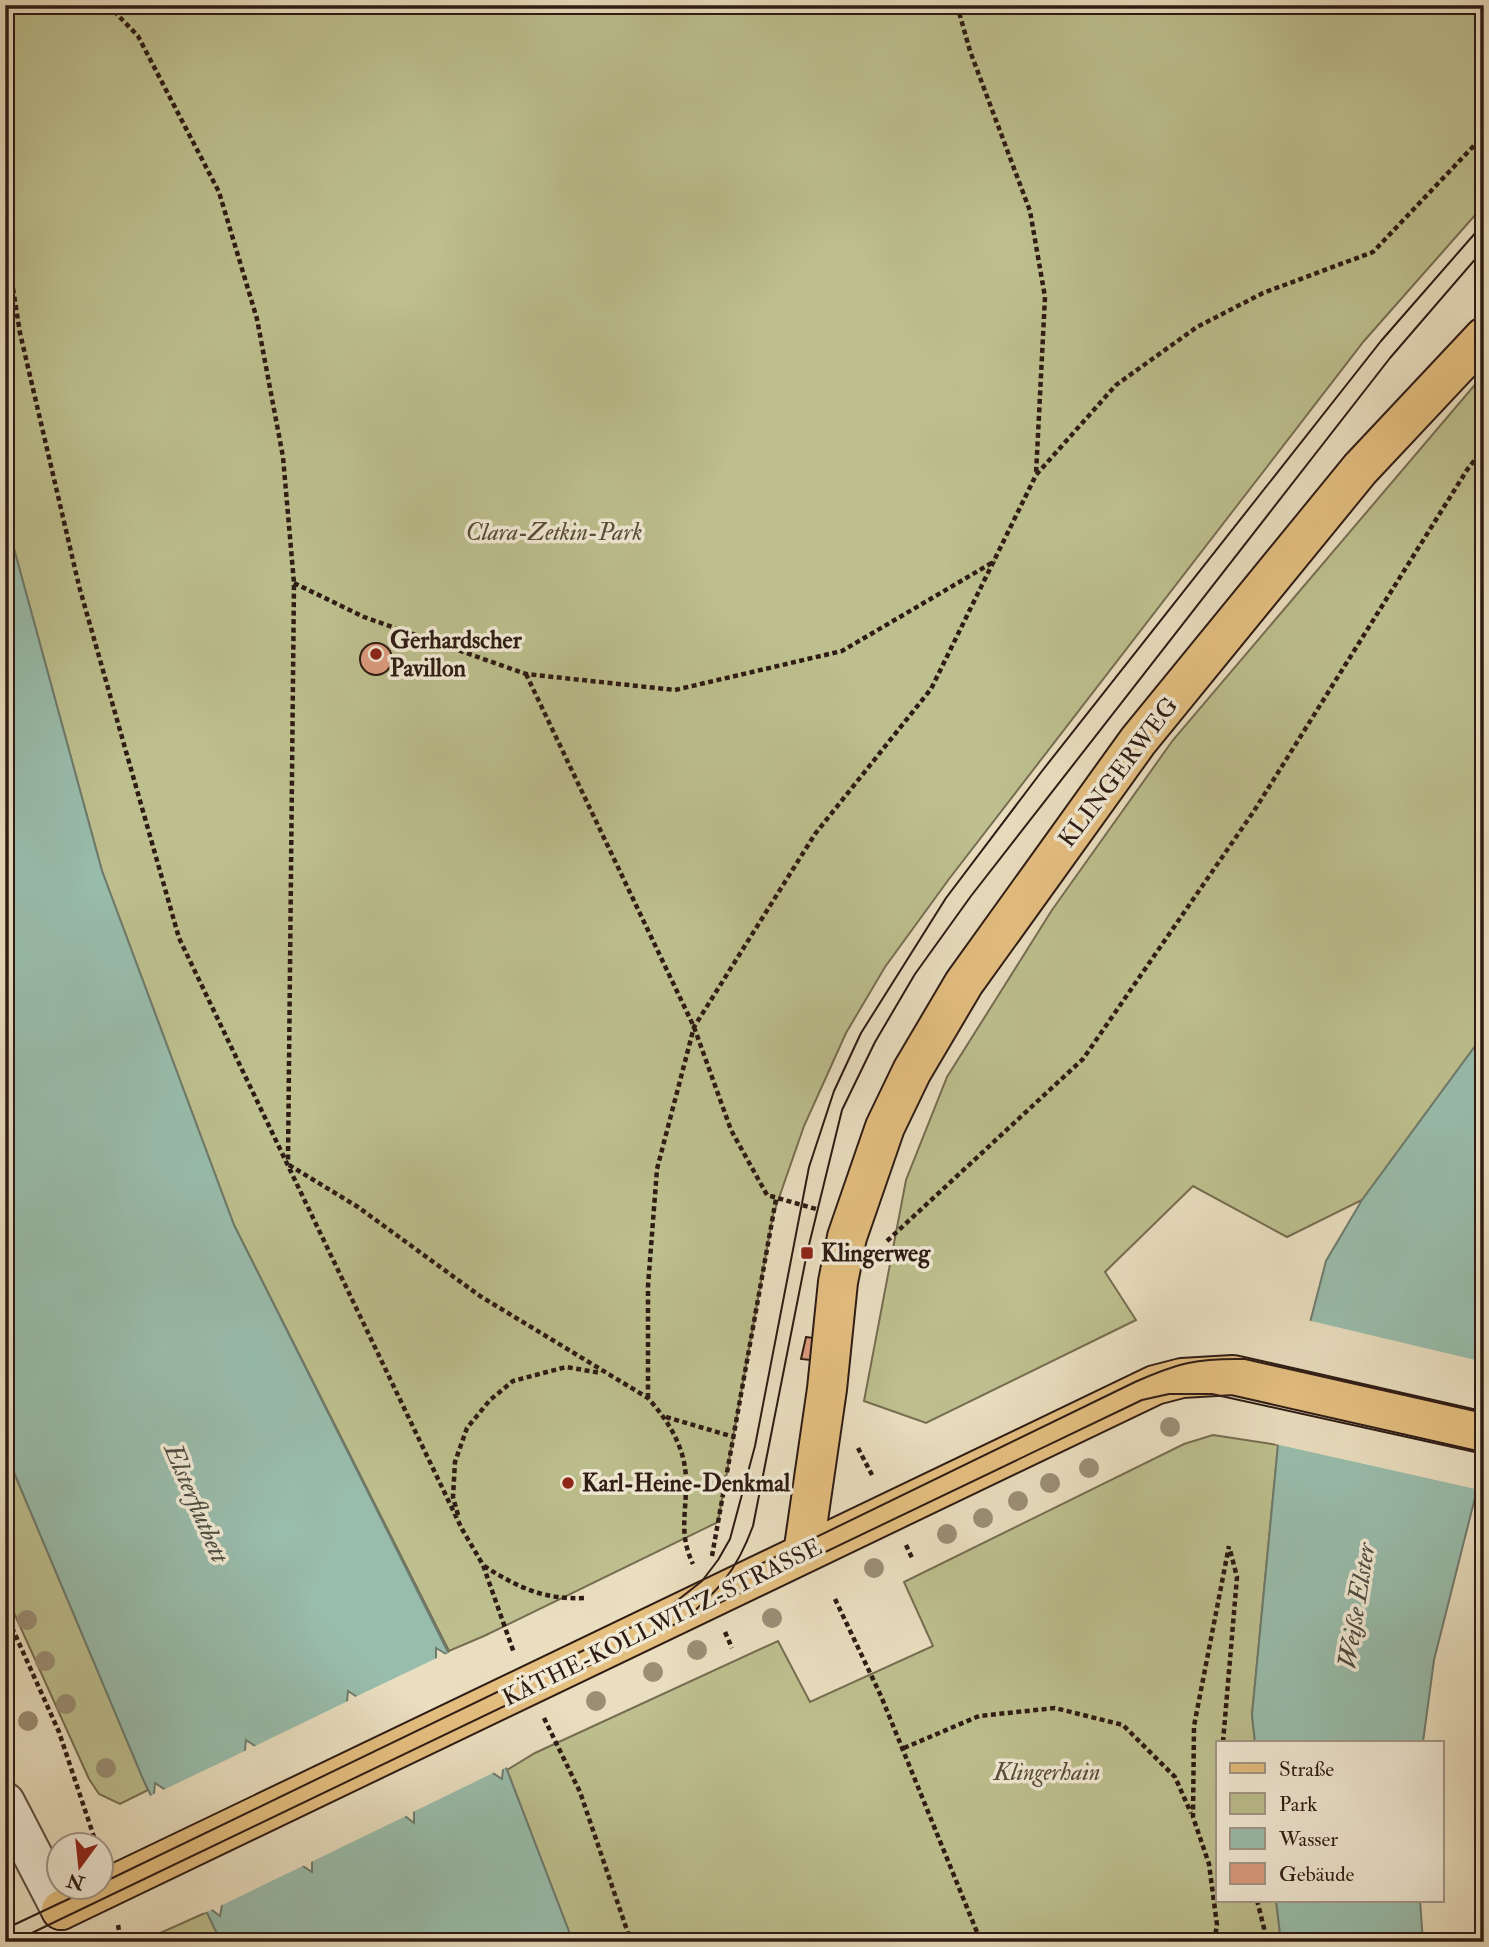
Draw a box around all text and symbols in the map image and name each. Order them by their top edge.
park label: Clara-Zetkin-Park [466,517,642,548]
place label: Gerhardscher Pavillon [390,625,523,684]
marker: Gerhardscher Pavillon [368,646,384,662]
street label: KLINGERWEG [1052,691,1185,854]
place label: Klingerweg [821,1238,931,1269]
marker: Klingerweg [799,1245,815,1261]
water label: Elsterflutbett [156,1437,236,1569]
place label: Karl-Heine-Denkmal [582,1468,791,1499]
marker: Karl-Heine-Denkmal [560,1475,576,1491]
street label: KÄTHE-KOLLWITZ-STRASSE [497,1531,827,1713]
water label: Weiße Elster [1331,1540,1383,1671]
legend [1216,1741,1444,1902]
text: Straße [1279,1756,1334,1783]
park label: Klingerhain [993,1757,1100,1788]
text: Park [1279,1791,1317,1818]
text: Wasser [1278,1826,1338,1853]
north arrow [46,1832,116,1902]
text: Gebäude [1279,1861,1355,1888]
text: N [64,1867,88,1896]

